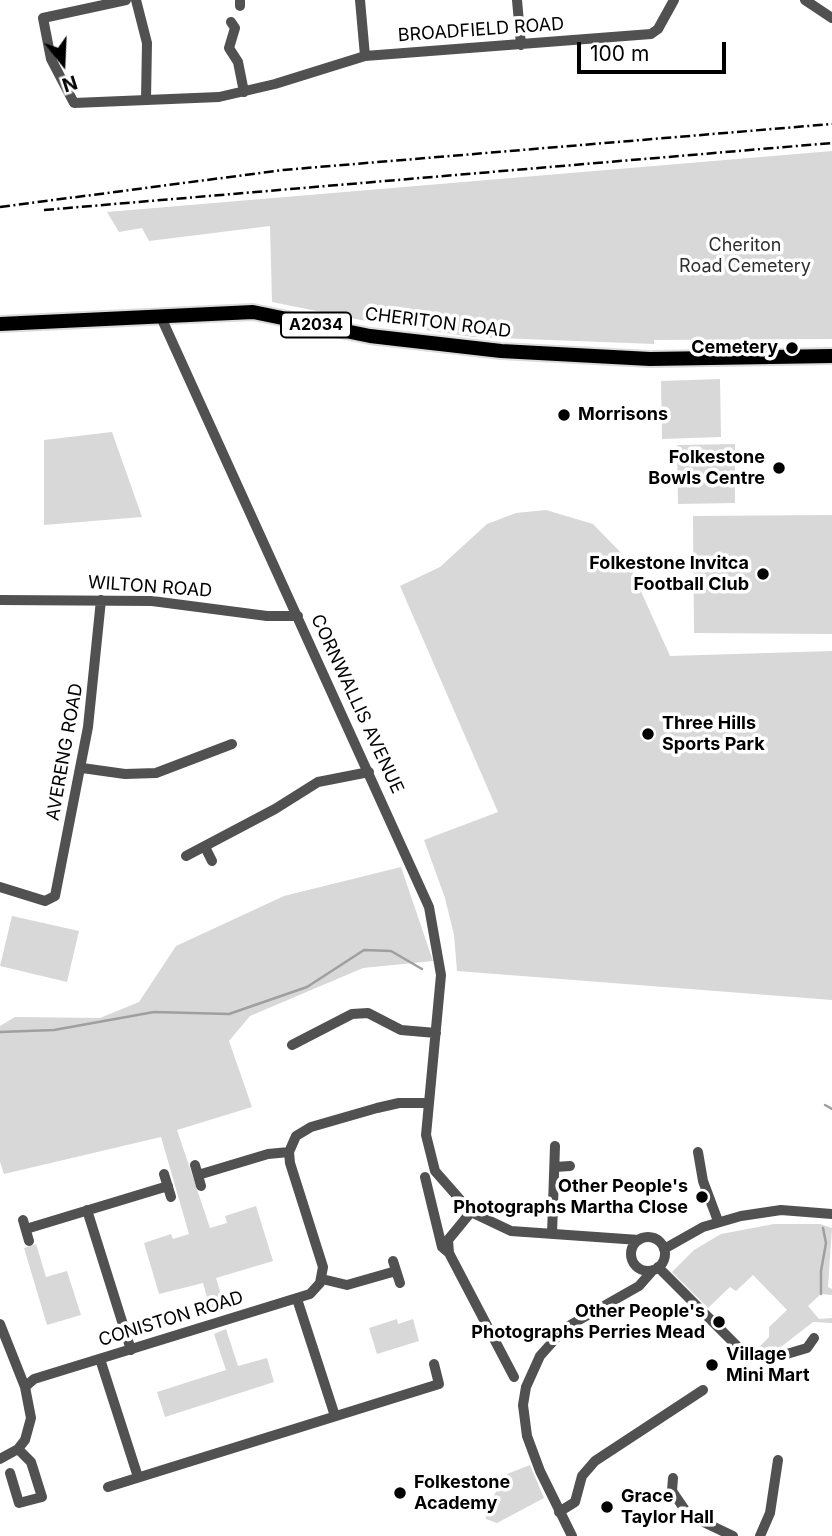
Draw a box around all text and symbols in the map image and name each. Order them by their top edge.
street label: BROADFIELD ROAD [397,13,565,47]
north arrow [28,28,98,98]
scale bar [580,28,729,72]
text: 100 m [590,41,649,66]
text: N [59,70,80,97]
park label: Cheriton Road Cemetery [679,235,811,278]
street label: CHERITON ROAD [364,303,512,343]
road number: A2034 [281,312,351,338]
place label: Cemetery [691,337,778,359]
marker: Cemetery [784,340,800,356]
place label: Morrisons [578,404,668,426]
marker: Morrisons [556,407,572,423]
place label: Folkestone Bowls Centre [648,447,765,490]
marker: Folkestone Bowls Centre [771,460,787,476]
place label: Folkestone Invitca Football Club [589,553,749,596]
marker: Folkestone Invitca Football Club [755,566,771,582]
street label: WILTON ROAD [87,572,213,602]
street label: CORNWALLIS AVENUE [306,611,408,797]
street label: AVERENG ROAD [42,682,88,822]
place label: Three Hills Sports Park [662,713,765,756]
marker: Three Hills Sports Park [640,726,656,742]
place label: Other People's Photographs Martha Close [453,1176,688,1218]
marker: Other People's Photographs Martha Close [694,1189,710,1205]
street label: CONISTON ROAD [96,1287,246,1351]
place label: Other People's Photographs Perries Mead [471,1301,705,1344]
marker: Other People's Photographs Perries Mead [711,1314,727,1330]
place label: Village Mini Mart [726,1344,809,1386]
marker: Village Mini Mart [704,1357,720,1373]
place label: Folkestone Academy [414,1472,510,1514]
marker: Folkestone Academy [392,1485,408,1501]
place label: Grace Taylor Hall [621,1486,714,1528]
marker: Grace Taylor Hall [599,1499,615,1515]

